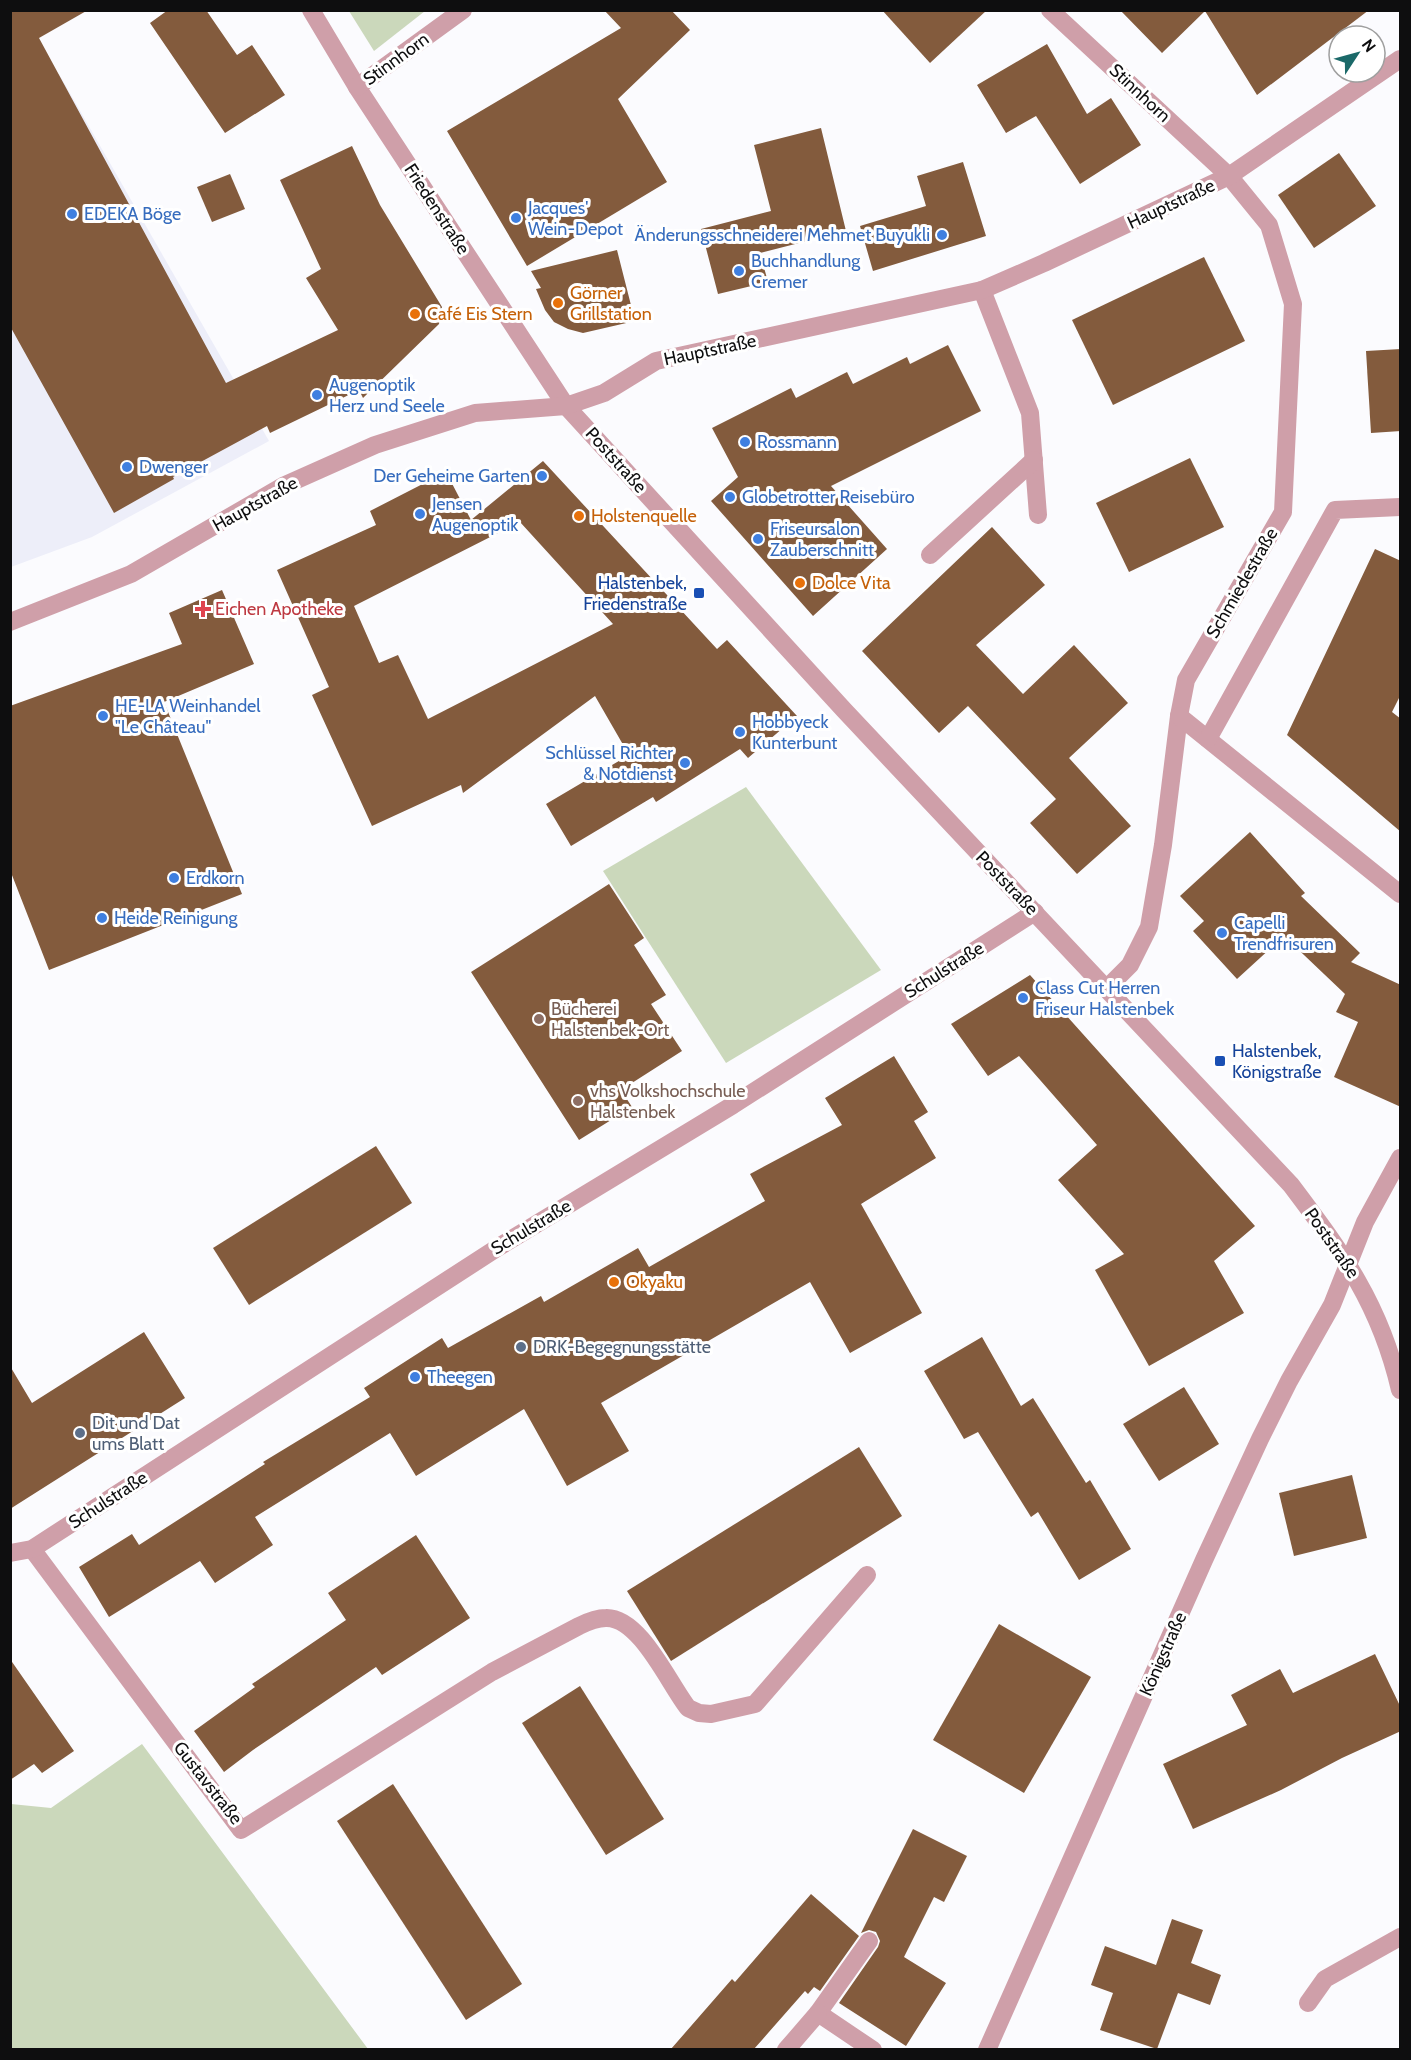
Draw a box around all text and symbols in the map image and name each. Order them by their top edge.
north arrow [1327,24,1387,84]
street label: Stinnhorn [359,28,433,90]
text: N [1358,35,1380,56]
street label: Stinnhorn [1105,59,1175,127]
street label: Friedenstraße [400,159,474,259]
street label: Hauptstraße [1124,174,1218,234]
place label: Jacques' Wein-Depot [527,197,623,240]
place label: EDEKA Böge [84,203,181,225]
marker: EDEKA Böge [65,207,79,221]
marker: Jacques' Wein-Depot [509,211,523,225]
place label: Änderungsschneiderei Mehmet Buyukli [635,224,930,246]
marker: Änderungsschneiderei Mehmet Buyukli [935,228,949,242]
place label: Buchhandlung Cremer [751,250,861,293]
marker: Buchhandlung Cremer [732,264,746,278]
place label: Görner Grillstation [570,282,652,325]
marker: Görner Grillstation [551,296,565,310]
place label: Café Eis Stern [427,303,533,325]
marker: Café Eis Stern [408,307,422,321]
street label: Hauptstraße [662,329,758,371]
place label: Augenoptik Herz und Seele [329,374,445,417]
marker: Augenoptik Herz und Seele [310,388,324,402]
street label: Poststraße [581,423,651,497]
place label: Rossmann [757,431,837,453]
marker: Rossmann [738,435,752,449]
place label: Dwenger [139,456,209,478]
marker: Dwenger [120,460,134,474]
place label: Der Geheime Garten [373,465,530,487]
marker: Der Geheime Garten [535,469,549,483]
street label: Hauptstraße [209,472,301,536]
place label: Globetrotter Reisebüro [742,486,915,508]
marker: Globetrotter Reisebüro [723,490,737,504]
place label: Jensen Augenoptik [431,493,519,536]
place label: Holstenquelle [591,505,697,527]
marker: Jensen Augenoptik [413,507,427,521]
marker: Holstenquelle [572,509,586,523]
place label: Friseursalon Zauberschnitt [770,518,874,561]
street label: Schmiedestraße [1202,524,1282,642]
marker: Friseursalon Zauberschnitt [751,532,765,546]
place label: Halstenbek, Friedenstraße [583,572,687,615]
place label: Dolce Vita [812,572,891,594]
marker: Dolce Vita [793,576,807,590]
marker: Halstenbek, Friedenstraße [692,586,706,600]
place label: Eichen Apotheke [215,598,343,620]
marker: Eichen Apotheke [196,602,210,616]
place label: HE-LA Weinhandel "Le Château" [115,695,261,738]
marker: HE-LA Weinhandel "Le Château" [96,709,110,723]
place label: Hobbyeck Kunterbunt [752,711,837,754]
marker: Hobbyeck Kunterbunt [733,725,747,739]
place label: Schlüssel Richter & Notdienst [545,742,673,785]
marker: Schlüssel Richter & Notdienst [678,756,692,770]
street label: Poststraße [971,846,1043,920]
place label: Erdkorn [186,867,245,889]
marker: Erdkorn [167,871,181,885]
place label: Heide Reinigung [114,907,239,929]
marker: Heide Reinigung [95,911,109,925]
place label: Capelli Trendfrisuren [1234,912,1334,955]
marker: Capelli Trendfrisuren [1215,926,1229,940]
street label: Schulstraße [900,937,988,1003]
place label: Class Cut Herren Friseur Halstenbek [1035,977,1175,1020]
marker: Class Cut Herren Friseur Halstenbek [1016,991,1030,1005]
place label: Bücherei Halstenbek-Ort [551,998,669,1041]
marker: Bücherei Halstenbek-Ort [532,1012,546,1026]
place label: Halstenbek, Königstraße [1232,1040,1322,1083]
marker: Halstenbek, Königstraße [1213,1054,1227,1068]
place label: vhs Volkshochschule Halstenbek [590,1080,745,1123]
marker: vhs Volkshochschule Halstenbek [571,1094,585,1108]
street label: Schulstraße [487,1195,575,1259]
street label: Poststraße [1300,1204,1364,1282]
place label: Okyaku [626,1271,683,1293]
marker: Okyaku [607,1275,621,1289]
place label: DRK-Begegnungsstätte [533,1336,711,1358]
marker: DRK-Begegnungsstätte [514,1340,528,1354]
place label: Theegen [427,1366,493,1388]
marker: Theegen [408,1370,422,1384]
place label: Dit und Dat ums Blatt [92,1412,180,1455]
marker: Dit und Dat ums Blatt [73,1426,87,1440]
street label: Schulstraße [65,1466,151,1534]
street label: Königstraße [1135,1609,1191,1699]
street label: Gustavstraße [169,1737,247,1829]

